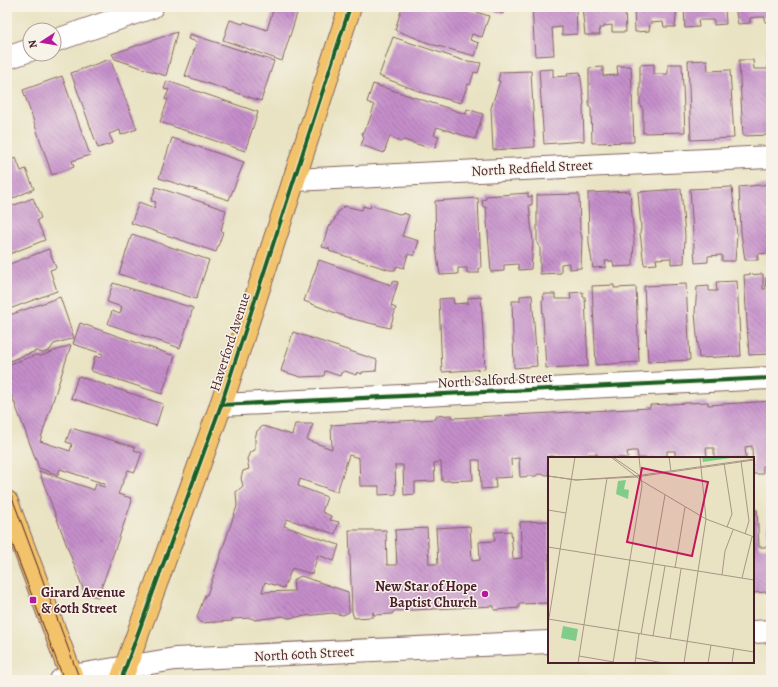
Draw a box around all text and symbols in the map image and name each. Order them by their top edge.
north arrow [22,22,62,62]
text: N [25,38,41,49]
street label: North Redfield Street [471,155,594,181]
street label: Haverford Avenue [205,290,255,394]
street label: North Salford Street [437,367,553,393]
inset map [548,457,754,663]
place label: New Star of Hope Baptist Church [375,577,478,612]
place label: Girard Avenue & 60th Street [41,583,126,618]
marker: New Star of Hope Baptist Church [480,589,490,599]
marker: Girard Avenue & 60th Street [28,595,38,605]
street label: North 60th Street [253,642,355,666]

